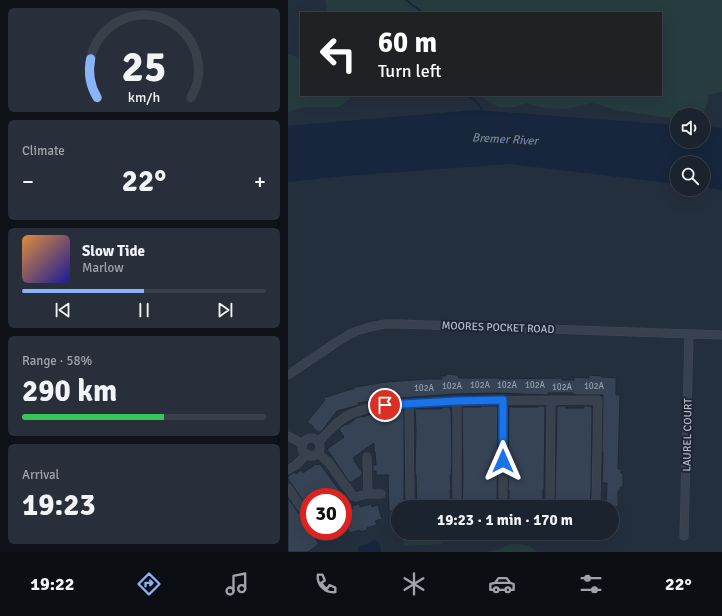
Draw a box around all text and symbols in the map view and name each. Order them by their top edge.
text: 60 m [378,26,437,60]
icon: left [312,28,364,80]
text: 25 [122,42,166,93]
text: Turn left [378,60,441,82]
text: km/h [128,89,160,106]
map controls [670,108,710,196]
button: sound [670,108,710,148]
water label: Bremer River [472,130,540,149]
text: Climate [22,143,65,159]
button: search [670,156,710,196]
text: 22° [122,163,166,200]
text: − [22,168,34,195]
text: + [254,168,266,195]
text: Slow Tide [82,242,145,260]
text: Marlow [82,260,124,276]
icon: previous [52,299,74,321]
icon: pause [133,299,155,321]
icon: next [214,299,236,321]
street label: MOORES POCKET ROAD [441,319,555,336]
text: Range · 58% [22,353,92,369]
text: 290 km [22,373,117,410]
house number: 102A [470,380,491,391]
house number: 102A [497,380,518,391]
house number: 102A [525,380,546,391]
house number: 102A [442,381,463,392]
house number: 102A [584,381,605,392]
house number: 102A [552,382,573,393]
house number: 102A [414,383,435,394]
pin [368,388,402,422]
icon: arrive [374,394,396,416]
street label: LAUREL COURT [680,398,695,472]
position arrow [482,440,524,482]
text: Arrival [22,467,59,483]
text: 19:23 [22,487,96,524]
speed limit sign: 30 [300,488,352,540]
text: 19:23 · 1 min · 170 m [437,511,573,529]
icon: directions [135,570,163,598]
icon: music [223,570,251,598]
icon: phone [312,570,340,598]
icon: climate [400,570,428,598]
icon: car [488,570,516,598]
icon: filters [577,570,605,598]
text: 19:22 [30,573,74,595]
text: 22° [665,573,692,595]

